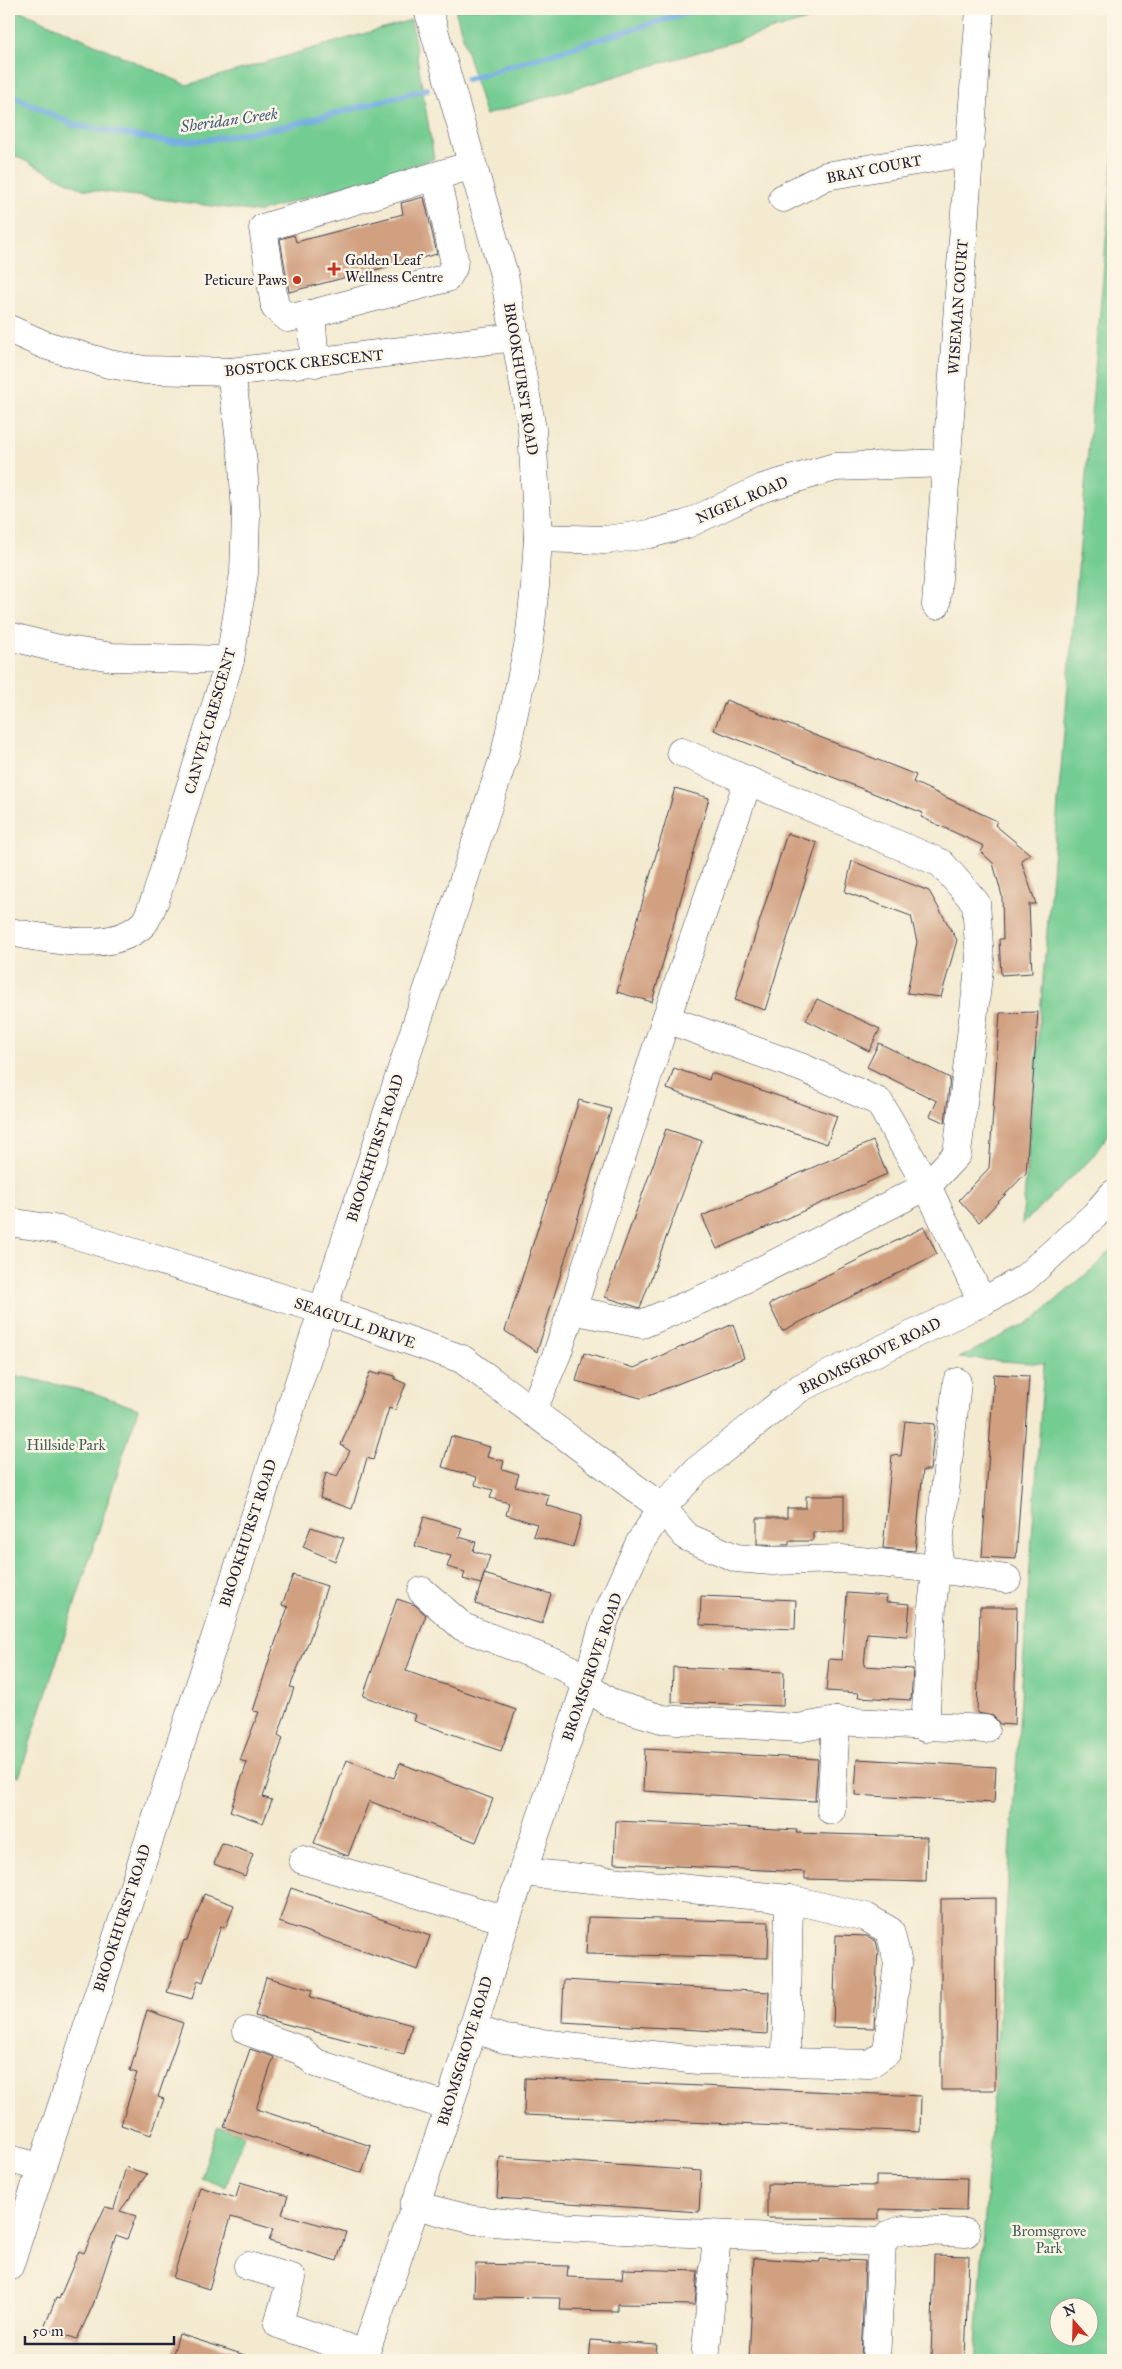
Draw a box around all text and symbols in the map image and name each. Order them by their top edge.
water label: Sheridan Creek [178,104,279,136]
street label: BRAY COURT [825,151,923,187]
street label: WISEMAN COURT [944,239,972,375]
place label: Golden Leaf Wellness Centre [345,251,443,286]
marker: Golden Leaf Wellness Centre [327,262,341,276]
place label: Peticure Paws [204,271,287,289]
marker: Peticure Paws [291,274,303,286]
street label: BROOKHURST ROAD [500,301,542,457]
street label: BOSTOCK CRESCENT [224,346,384,380]
street label: NIGEL ROAD [693,472,791,528]
street label: CANVEY CRESCENT [181,646,239,796]
street label: BROOKHURST ROAD [343,1072,407,1224]
street label: SEAGULL DRIVE [292,1294,418,1352]
street label: BROMSGROVE ROAD [796,1314,944,1398]
park label: Hillside Park [27,1436,105,1454]
street label: BROOKHURST ROAD [216,1457,280,1609]
street label: BROMSGROVE ROAD [558,1590,626,1743]
street label: BROOKHURST ROAD [90,1842,154,1994]
street label: BROMSGROVE ROAD [434,1974,496,2128]
park label: Bromsgrove Park [1012,2222,1086,2257]
north arrow [1050,2296,1100,2346]
text: N [1061,2300,1078,2320]
scale bar [25,2314,174,2346]
text: 50 m [32,2322,64,2340]

